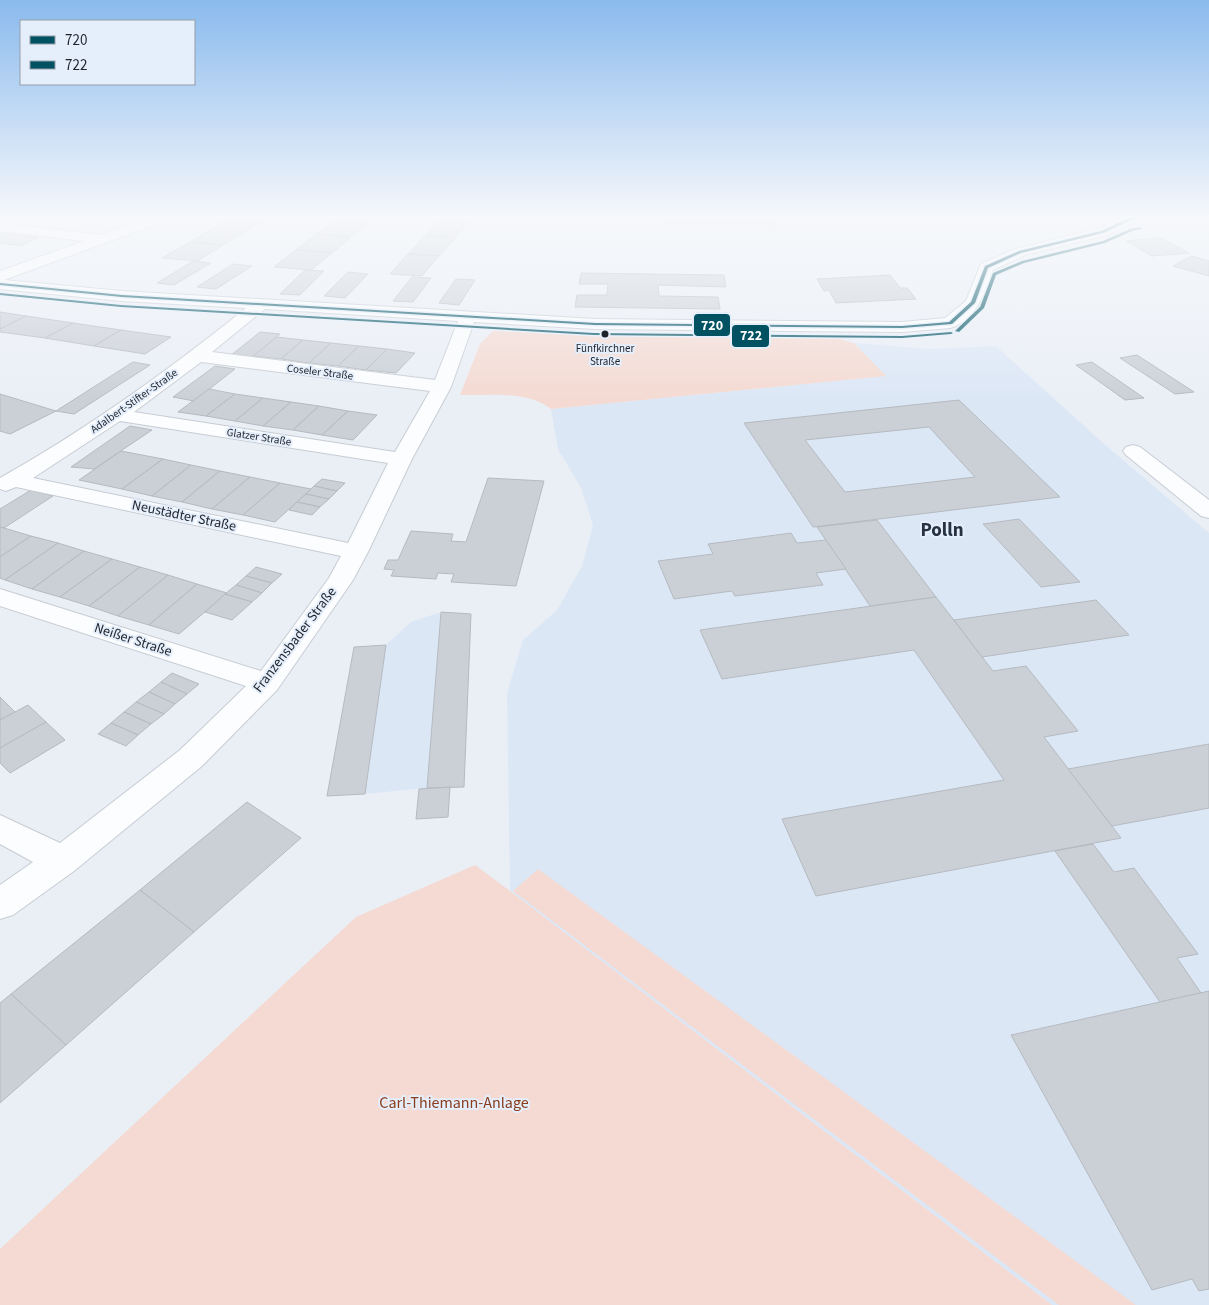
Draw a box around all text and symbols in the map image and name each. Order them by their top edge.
legend [20,20,195,85]
text: 720 [65,30,87,51]
text: 722 [65,55,87,76]
line badge: 720 [693,313,731,337]
text: 720 [701,316,723,336]
line badge: 722 [731,324,770,348]
text: 722 [740,326,762,346]
marker: Fünfkirchner Straße [600,329,610,339]
place label: Fünfkirchner Straße [576,341,634,369]
street label: Coseler Straße [286,360,355,384]
street label: Adalbert-Stifter-Straße [87,365,181,437]
street label: Glatzer Straße [226,425,293,450]
street label: Neustädter Straße [130,495,238,537]
district label: Polln [920,517,964,544]
street label: Franzensbader Straße [249,583,341,697]
street label: Neißer Straße [92,618,174,662]
park label: Carl-Thiemann-Anlage [379,1092,529,1114]

